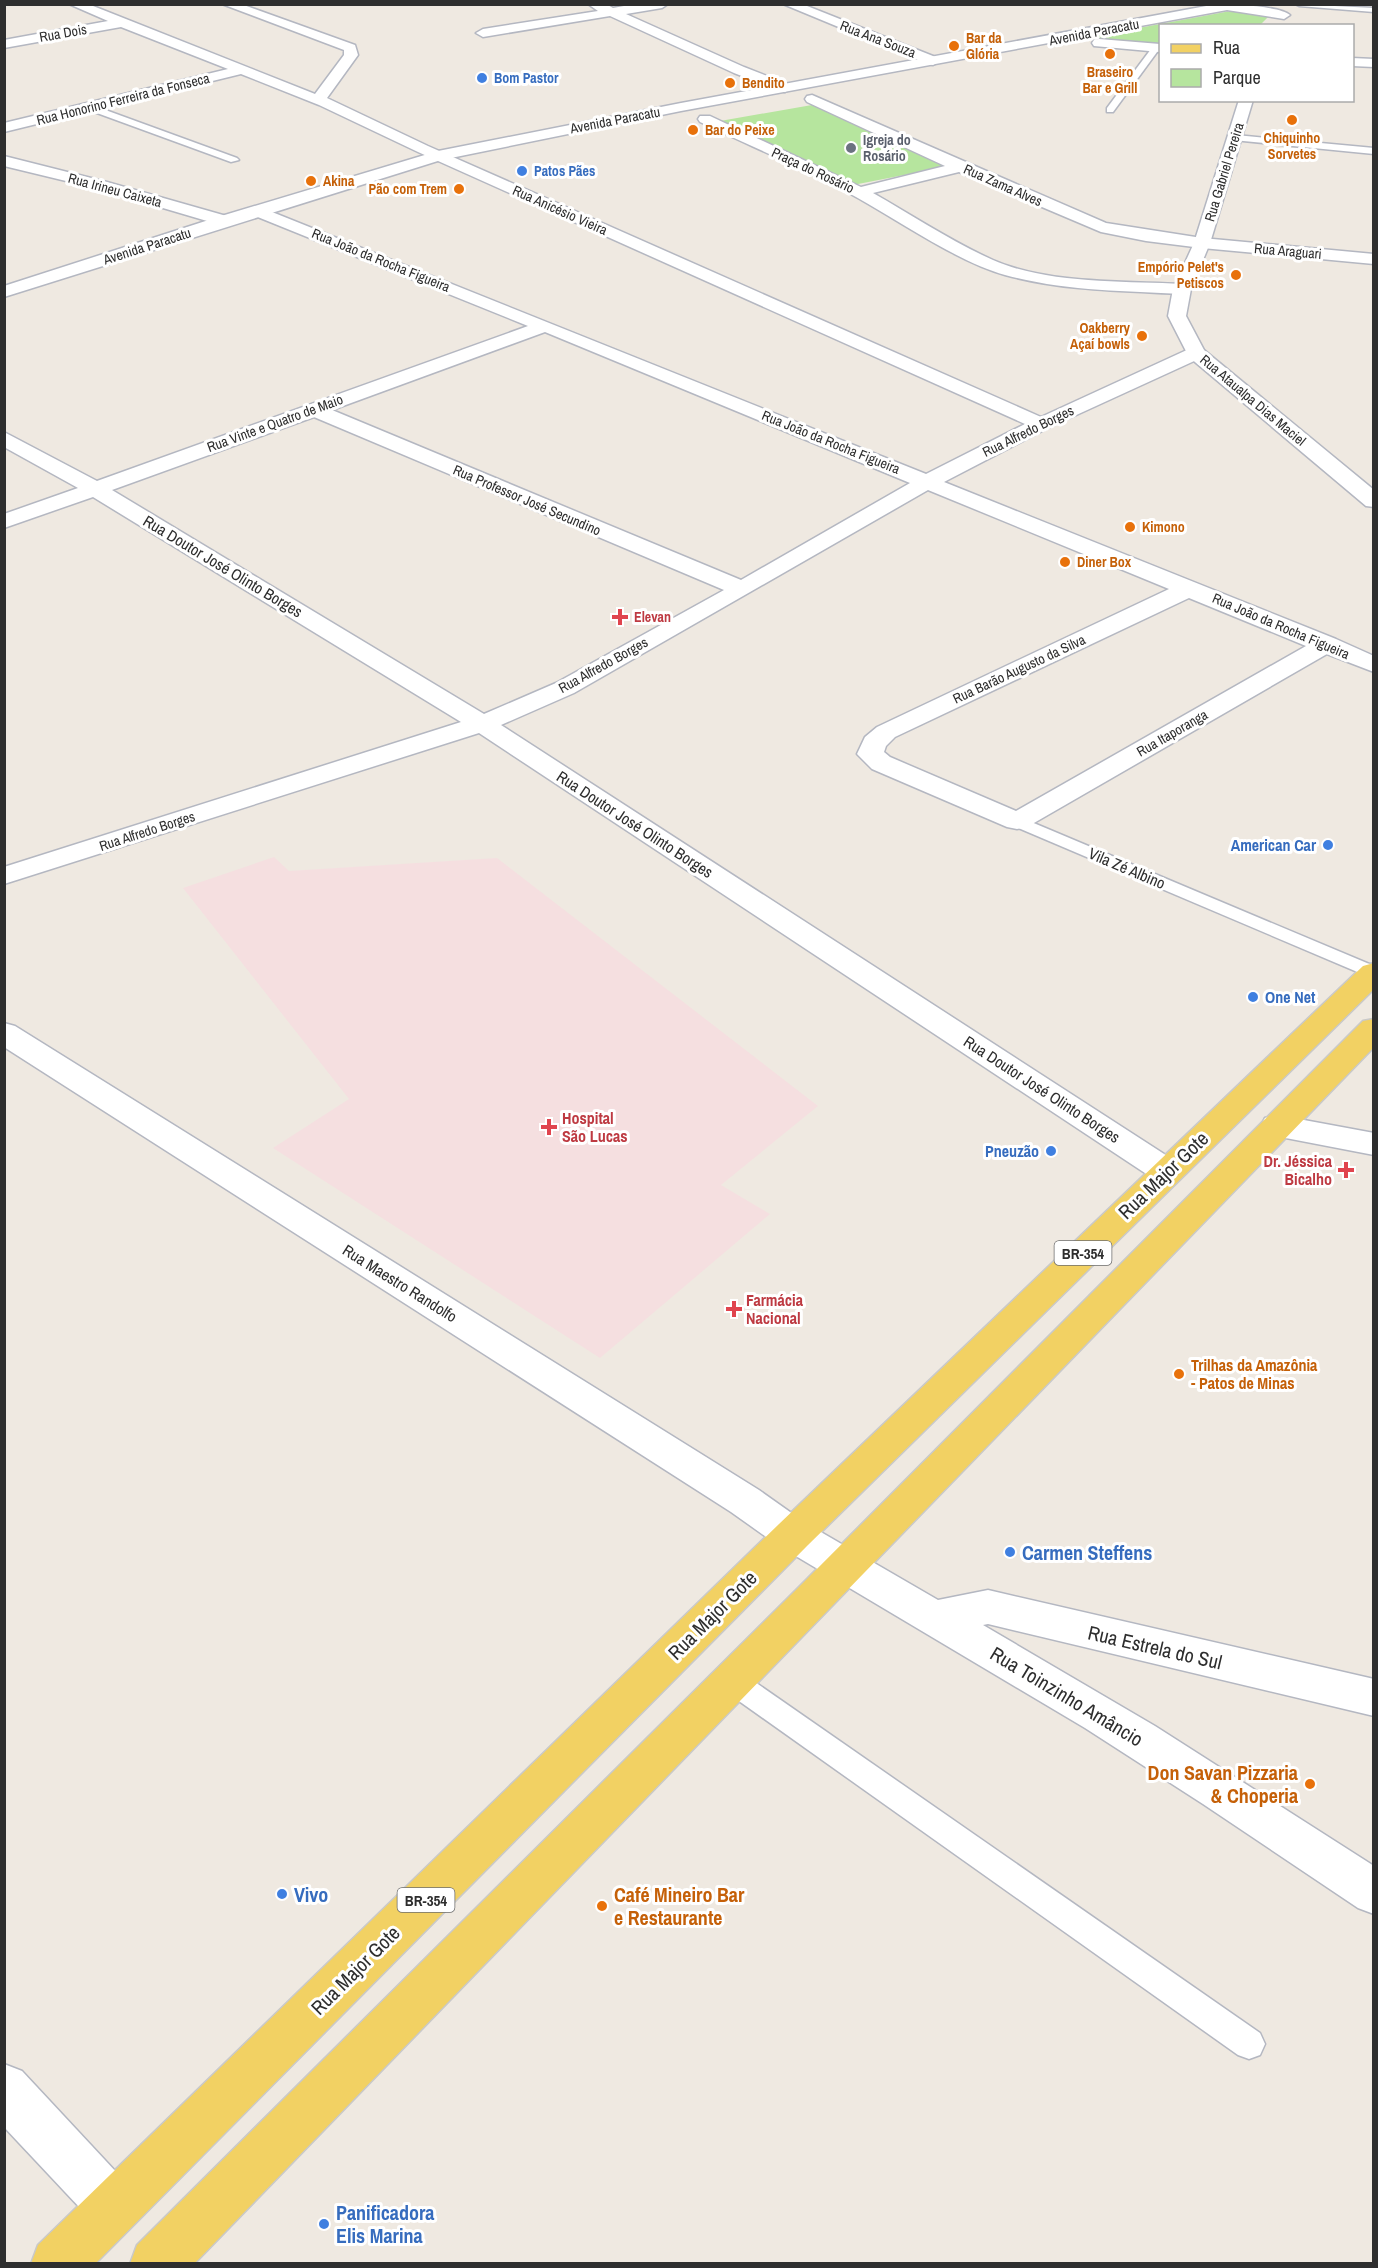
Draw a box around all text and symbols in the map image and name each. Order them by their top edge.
street label: Avenida Paracatu [1047,14,1140,50]
street label: Rua Ana Souza [838,16,919,62]
street label: Rua Dois [38,20,88,46]
legend [1159,24,1354,102]
place label: Bar da Glória [966,29,1002,63]
text: Rua [1213,35,1240,60]
marker: Bar da Glória [947,39,961,53]
marker: Braseiro Bar e Grill [1103,47,1117,61]
place label: Braseiro Bar e Grill [1083,63,1137,97]
text: Parque [1213,65,1261,90]
street label: Rua Honorino Ferreira da Fonseca [35,69,212,129]
place label: Bom Pastor [494,69,559,87]
marker: Bom Pastor [475,71,489,85]
place label: Bendito [742,74,785,92]
marker: Bendito [723,76,737,90]
street label: Avenida Paracatu [568,102,661,138]
marker: Chiquinho Sorvetes [1285,113,1299,127]
street label: Rua Gabriel Pereira [1200,120,1248,224]
place label: Bar do Peixe [705,121,775,139]
marker: Bar do Peixe [686,123,700,137]
place label: Chiquinho Sorvetes [1264,129,1320,163]
place label: Igreja do Rosário [863,131,911,165]
marker: Igreja do Rosário [844,141,858,155]
street label: Praça do Rosário [769,143,857,197]
street label: Rua Zama Alves [961,160,1045,210]
place label: Patos Pães [534,162,595,180]
marker: Patos Pães [515,164,529,178]
street label: Rua Irineu Caixeta [66,169,164,211]
place label: Akina [323,172,355,190]
marker: Akina [304,174,318,188]
place label: Pão com Trem [369,180,447,198]
street label: Rua Anicésio Vieira [510,181,611,239]
marker: Pão com Trem [452,182,466,196]
street label: Avenida Paracatu [100,223,193,269]
street label: Rua João da Rocha Figueira [309,224,453,296]
street label: Rua Araguari [1254,239,1322,263]
place label: Empório Pelet's Petiscos [1138,258,1224,292]
marker: Empório Pelet's Petiscos [1229,268,1243,282]
place label: Oakberry Açaí bowls [1070,319,1131,353]
marker: Oakberry Açaí bowls [1135,329,1149,343]
street label: Rua Ataualpa Dias Maciel [1196,350,1310,450]
street label: Rua Vinte e Quatro de Maio [205,390,345,456]
street label: Rua Alfredo Borges [979,401,1077,461]
street label: Rua João da Rocha Figueira [759,406,903,478]
street label: Rua Professor José Secundino [450,461,604,539]
street label: Rua Doutor José Olinto Borges [139,510,307,622]
place label: Kimono [1142,518,1185,536]
marker: Kimono [1123,520,1137,534]
place label: Diner Box [1077,553,1132,571]
marker: Diner Box [1058,555,1072,569]
street label: Rua João da Rocha Figueira [1210,589,1353,663]
marker: Elevan [611,608,629,626]
place label: Elevan [634,608,671,626]
street label: Rua Barão Augusto da Silva [950,630,1089,708]
street label: Rua Alfredo Borges [555,633,651,697]
street label: Rua Itaporanga [1133,705,1211,761]
street label: Rua Doutor José Olinto Borges [553,765,717,883]
street label: Rua Alfredo Borges [97,807,197,855]
place label: American Car [1231,834,1317,856]
marker: American Car [1321,838,1335,852]
street label: Vila Zé Albino [1085,842,1169,894]
place label: One Net [1265,986,1316,1008]
marker: One Net [1246,990,1260,1004]
street label: Rua Doutor José Olinto Borges [960,1030,1124,1148]
place label: Hospital São Lucas [562,1107,628,1147]
marker: Hospital São Lucas [540,1118,558,1136]
street label: Rua Major Gote [1112,1125,1214,1225]
place label: Pneuzão [985,1140,1039,1162]
marker: Pneuzão [1044,1144,1058,1158]
place label: Dr. Jéssica Bicalho [1263,1150,1333,1190]
marker: Dr. Jéssica Bicalho [1337,1161,1355,1179]
street label: Rua Maestro Randolfo [339,1239,461,1327]
road number: BR-354 [1054,1241,1112,1265]
place label: Farmácia Nacional [746,1289,804,1329]
marker: Farmácia Nacional [727,1302,741,1316]
place label: Trilhas da Amazônia - Patos de Minas [1191,1354,1318,1394]
marker: Trilhas da Amazônia - Patos de Minas [1172,1367,1186,1381]
place label: Carmen Steffens [1022,1539,1152,1566]
marker: Carmen Steffens [1003,1545,1017,1559]
street label: Rua Major Gote [662,1565,762,1665]
street label: Rua Estrela do Sul [1085,1618,1225,1676]
street label: Rua Toinzinho Amâncio [986,1640,1148,1752]
place label: Don Savan Pizzaria & Choperia [1148,1759,1298,1809]
marker: Don Savan Pizzaria & Choperia [1303,1777,1317,1791]
place label: Vivo [294,1881,328,1908]
place label: Café Mineiro Bar e Restaurante [614,1881,745,1931]
marker: Vivo [275,1887,289,1901]
road number: BR-354 [398,1888,454,1912]
marker: Café Mineiro Bar e Restaurante [595,1899,609,1913]
street label: Rua Major Gote [305,1920,405,2020]
place label: Panificadora Elis Marina [336,2199,434,2249]
marker: Panificadora Elis Marina [317,2217,331,2231]

